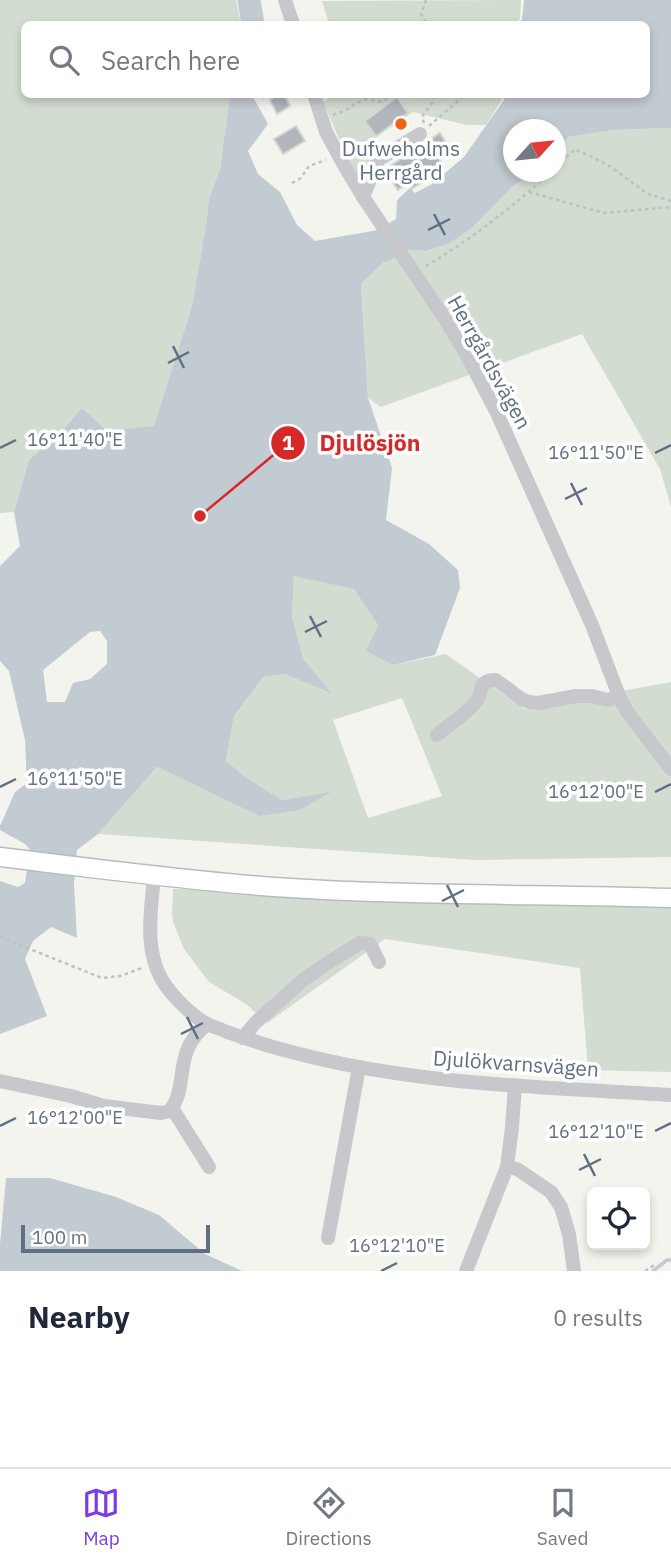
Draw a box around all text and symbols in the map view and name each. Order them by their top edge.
search box [21,21,650,98]
icon: search [45,41,83,79]
text: Search here [101,43,240,77]
marker: Dufweholms Herrgård [393,116,409,132]
north arrow [503,119,566,182]
place label: Dufweholms Herrgård [342,134,460,186]
street label: Herrgårdsvägen [442,290,538,434]
callout: Djulösjön [271,421,435,465]
text: Djulösjön [319,427,421,457]
text: 16°11'40"E [27,428,123,451]
text: 1 [282,428,295,456]
text: 16°11'50"E [548,441,644,464]
text: 16°11'50"E [27,767,123,790]
text: 16°12'00"E [548,780,644,803]
street label: Djulökvarnsvägen [432,1043,600,1083]
text: 16°12'00"E [27,1106,123,1129]
text: 16°12'10"E [548,1120,644,1143]
map controls [587,1187,650,1250]
button: locate [587,1187,650,1250]
scale bar [21,1222,210,1254]
text: 100 m [32,1225,87,1249]
text: 16°12'10"E [349,1234,445,1257]
text: Nearby [28,1297,130,1336]
text: 0 results [553,1302,643,1332]
tab: Map [82,1484,120,1550]
tab: Directions [285,1484,372,1550]
tab: Saved [537,1484,589,1550]

